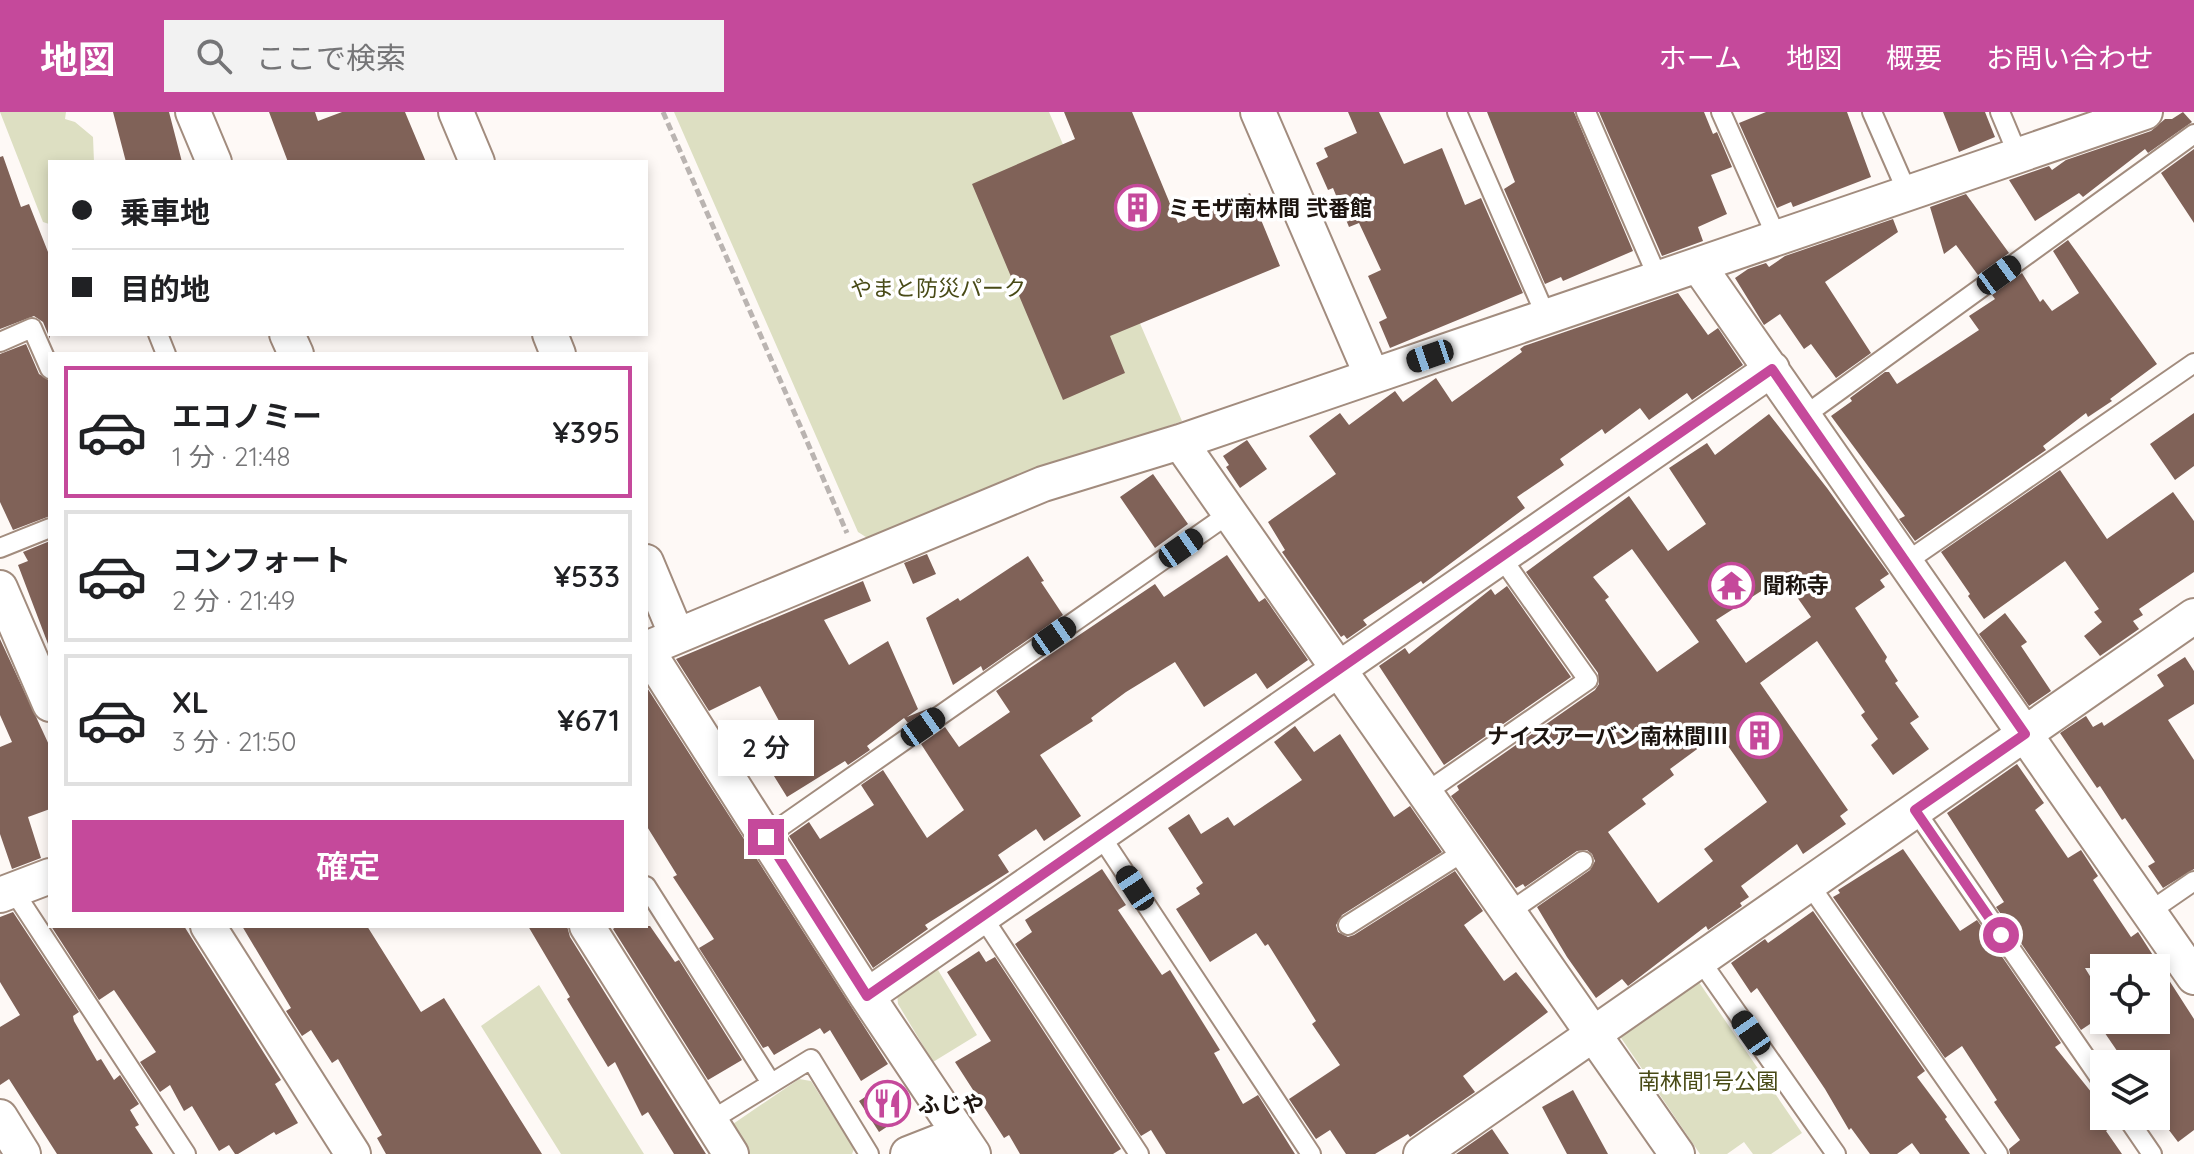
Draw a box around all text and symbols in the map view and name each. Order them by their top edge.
search box [164,20,724,92]
icon: search [192,34,236,78]
text: 地図 [40,35,116,83]
text: ここで検索 [256,39,406,77]
text: ホーム [1659,40,1742,75]
text: 地図 [1786,40,1842,75]
text: 概要 [1886,40,1942,75]
text: お問い合わせ [1986,40,2154,75]
building icon: ミモザ南林間 弐番館 [1113,184,1161,232]
text: 乗車地 [120,193,210,231]
place label: ミモザ南林間 弐番館 [1168,194,1372,222]
car [1973,251,2025,299]
text: 目的地 [120,270,210,308]
park label: やまと防災パーク [850,274,1026,302]
car [1403,337,1457,375]
icon: car [76,396,148,468]
text: エコノミー [172,397,322,435]
text: ¥395 [553,413,620,451]
text: 1 分 · 21:48 [172,440,291,473]
car [1154,524,1208,572]
icon: car [76,540,148,612]
text: コンフォート [172,541,351,579]
text: ¥533 [554,557,620,595]
temple icon: 聞称寺 [1708,561,1756,609]
place label: 聞称寺 [1763,571,1829,599]
text: 2 分 · 21:49 [172,584,295,617]
car [1027,612,1081,660]
text: XL [172,683,209,721]
icon: car [76,684,148,756]
text: ¥671 [557,701,620,739]
car [896,703,950,751]
building icon: ナイスアーバン南林間Ⅲ [1735,712,1783,760]
callout: 2 分 [718,721,814,777]
place label: ナイスアーバン南林間Ⅲ [1487,722,1728,750]
text: 3 分 · 21:50 [172,725,297,758]
text: 2 分 [742,731,790,764]
route end [748,819,784,855]
button: 確定 [72,820,624,912]
car [1112,861,1158,915]
route start [1983,917,2019,953]
map controls [2090,954,2170,1130]
button: locate [2090,954,2170,1034]
car [1727,1006,1775,1060]
button: layers [2090,1050,2170,1130]
park label: 南林間1号公園 [1638,1067,1778,1095]
restaurant icon: ふじや [863,1080,911,1128]
place label: ふじや [918,1090,984,1118]

